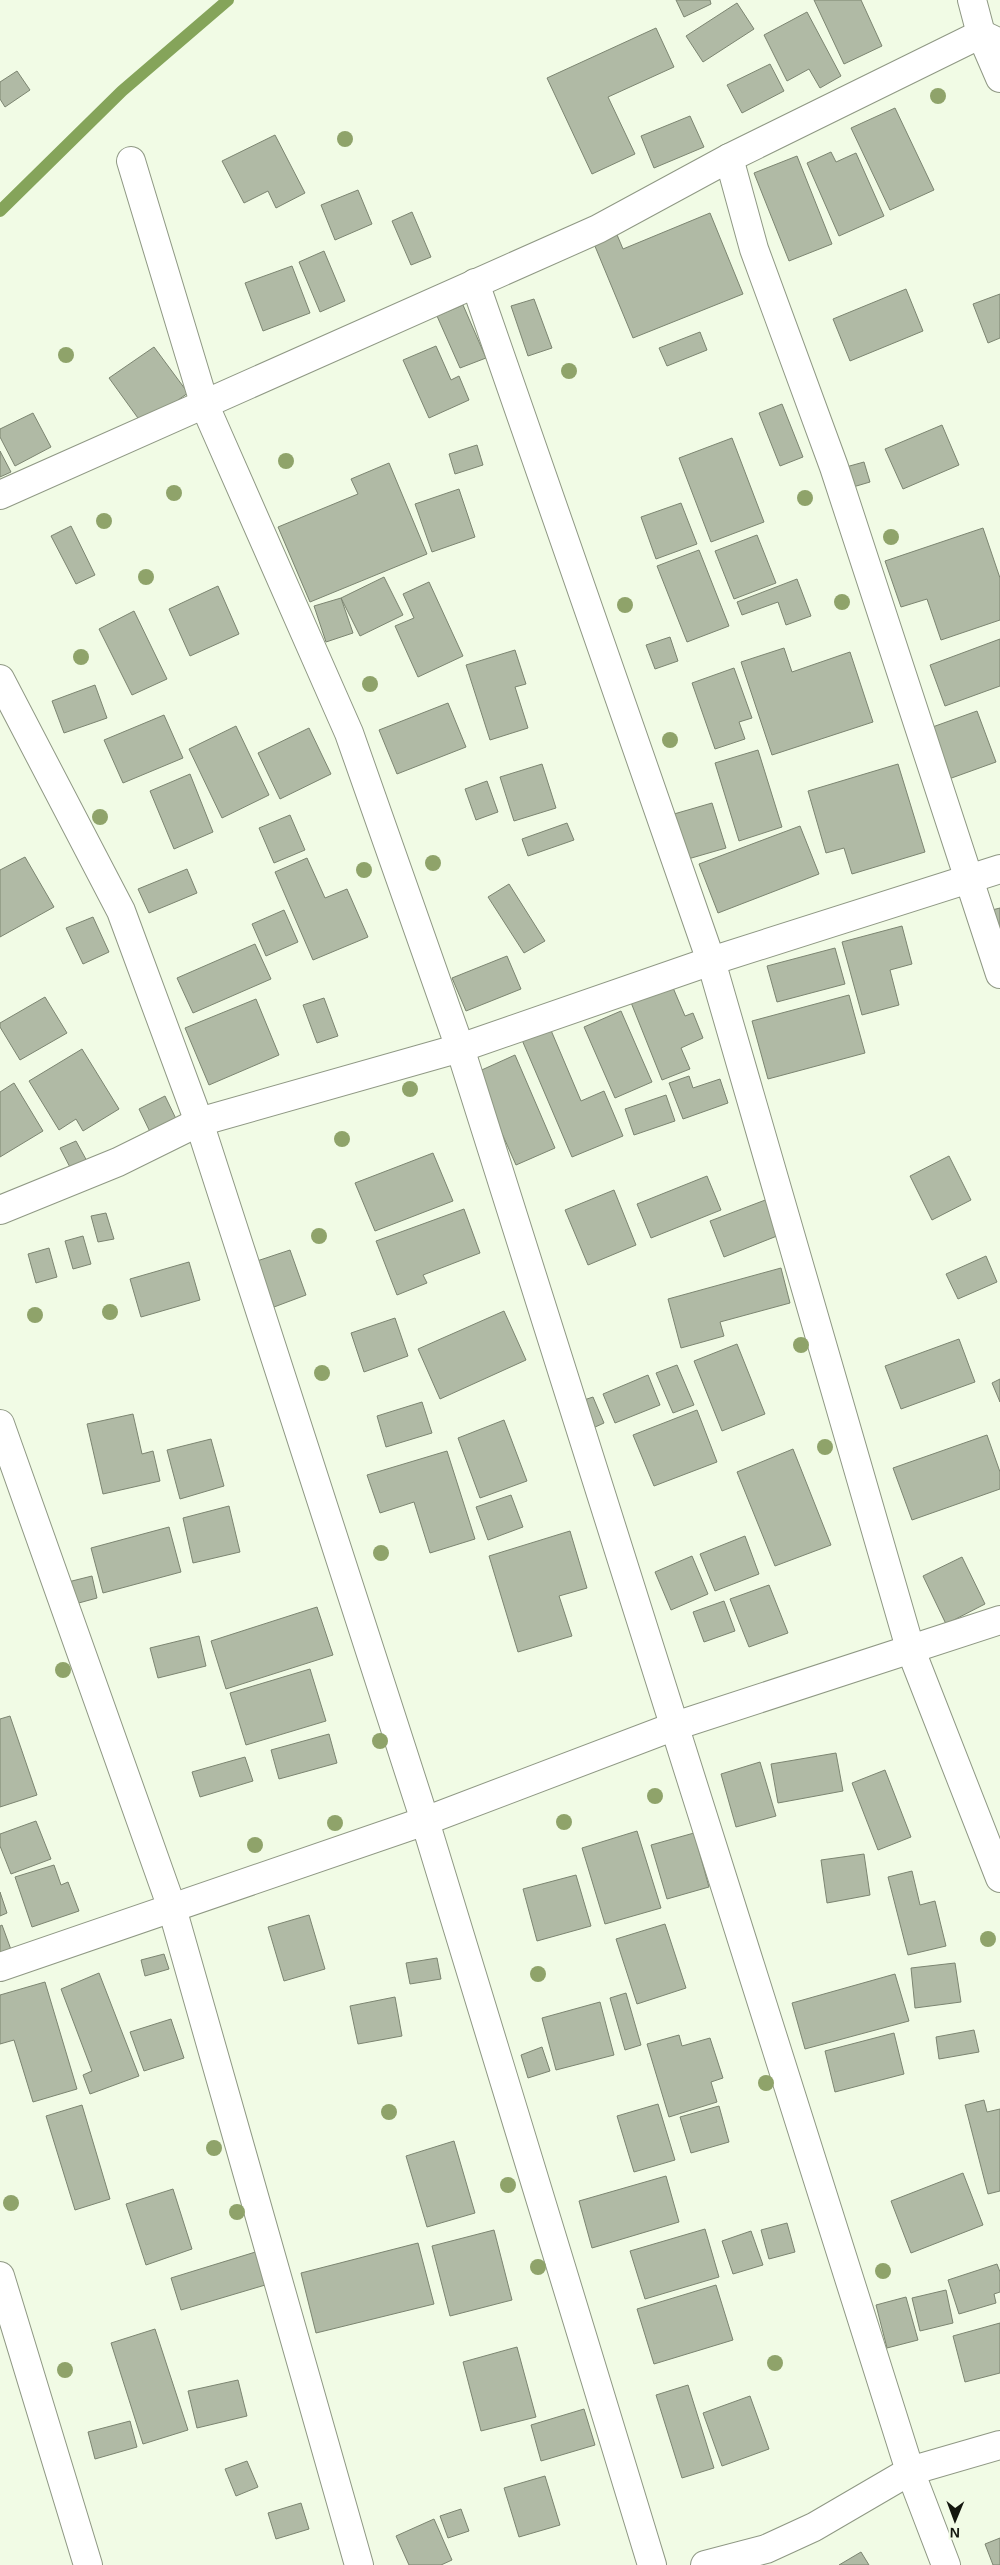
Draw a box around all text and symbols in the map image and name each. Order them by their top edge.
north arrow [930,2495,980,2545]
text: N [950,2525,960,2541]

